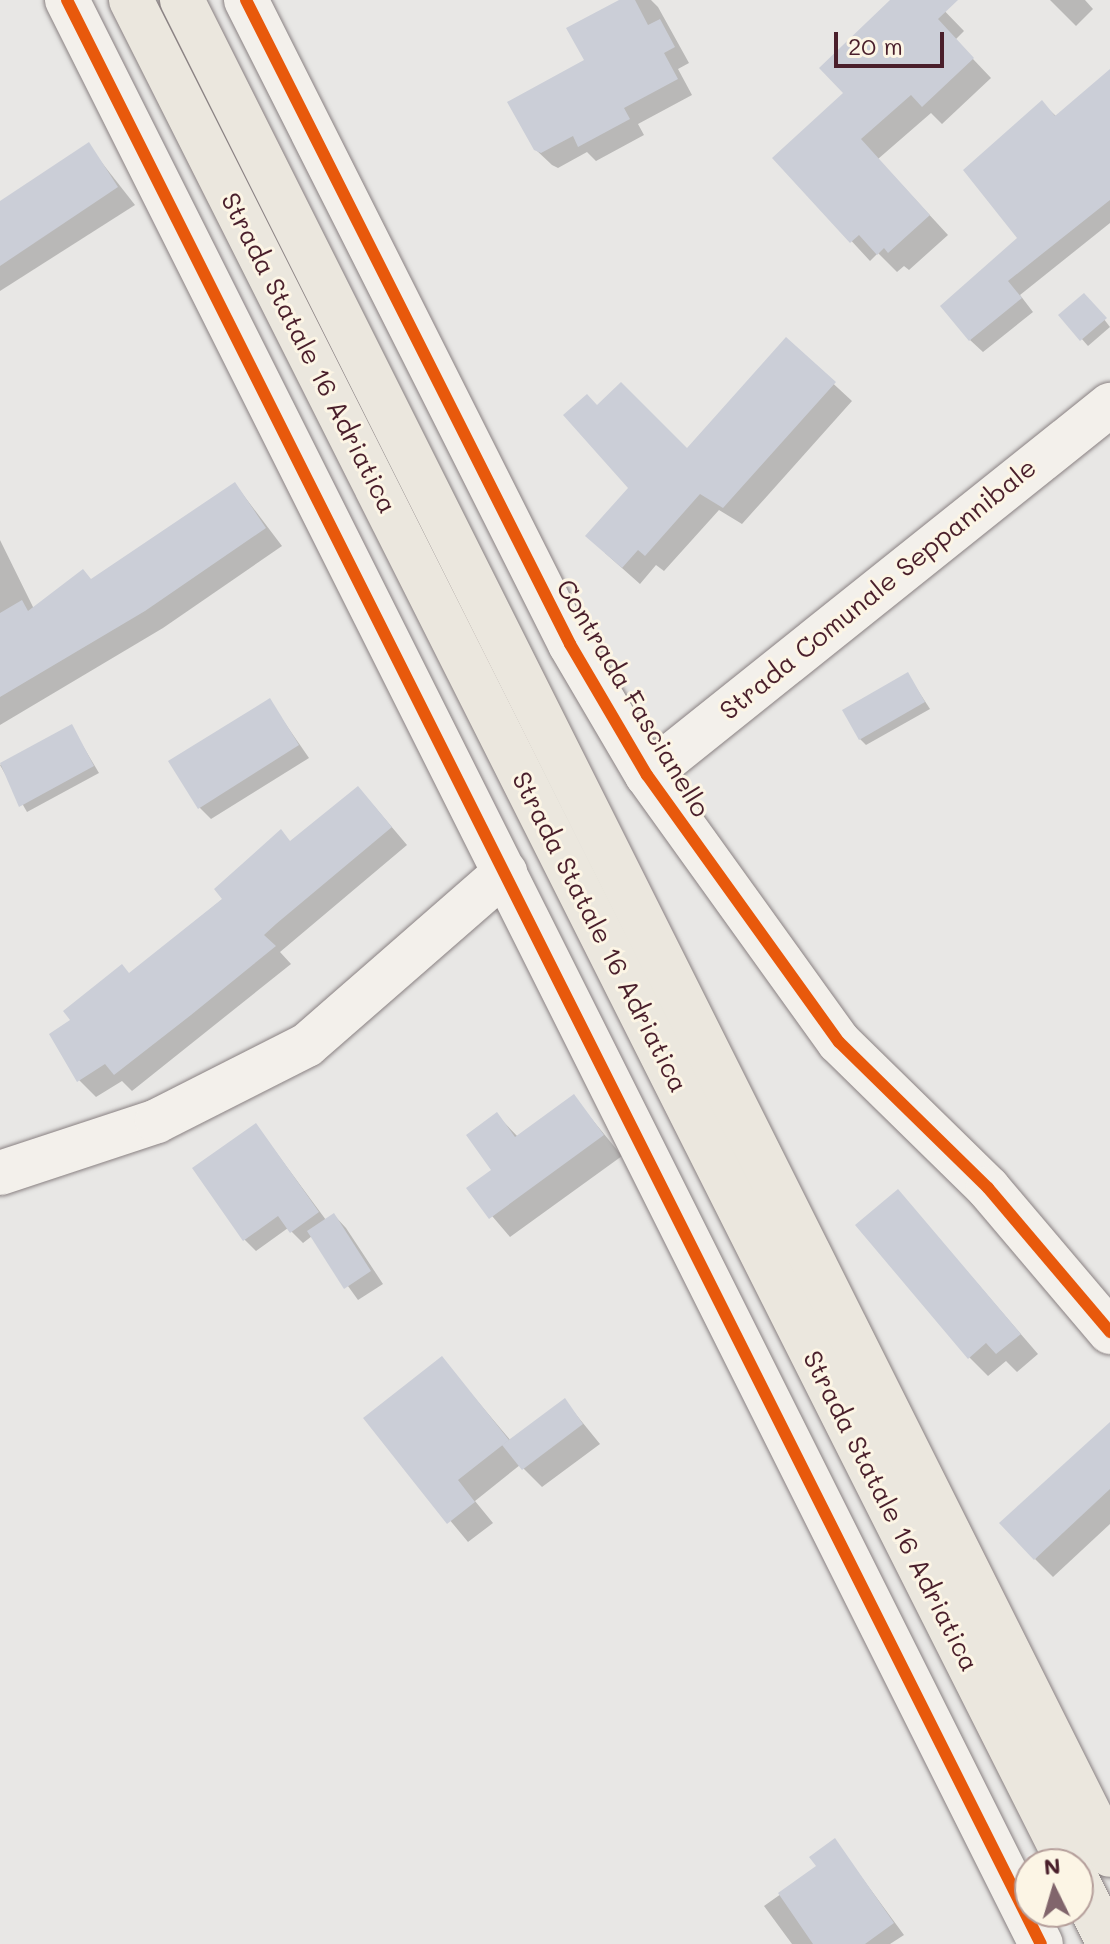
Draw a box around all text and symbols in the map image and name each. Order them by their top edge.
scale bar [838,16,948,66]
text: 20 m [848,30,903,61]
street label: Strada Statale 16 Adriatica [214,188,404,518]
street label: Strada Comunale Seppannibale [714,452,1042,726]
street label: Contrada Fascianello [550,573,716,823]
street label: Strada Statale 16 Adriatica [505,767,695,1097]
street label: Strada Statale 16 Adriatica [796,1346,986,1676]
north arrow [1014,1848,1094,1928]
text: N [1042,1850,1062,1881]

